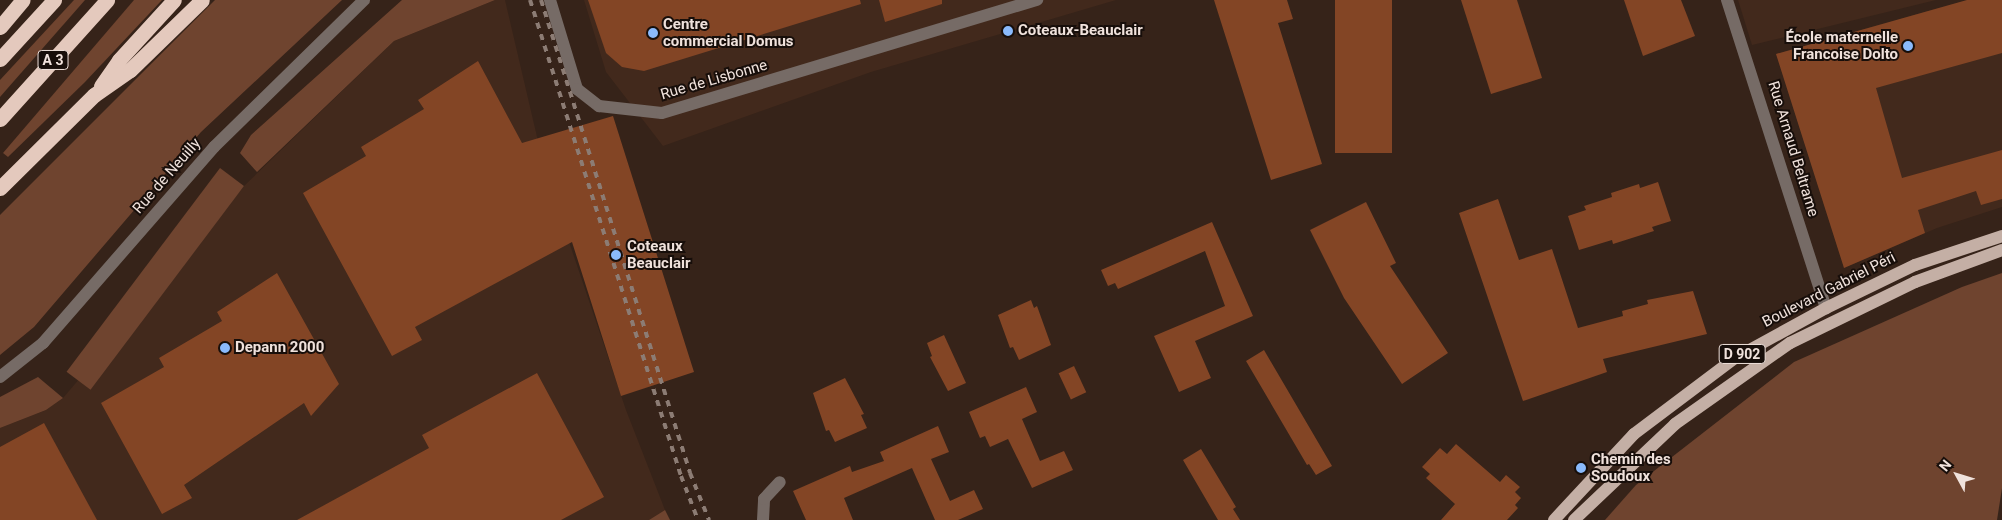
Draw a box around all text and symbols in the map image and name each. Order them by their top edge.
place label: Centre commercial Domus [663,15,794,50]
place label: Coteaux-Beauclair [1018,22,1143,40]
marker: Coteaux-Beauclair [1002,25,1014,37]
marker: Centre commercial Domus [647,27,659,39]
place label: École maternelle Francoise Dolto [1785,28,1898,63]
marker: École maternelle Francoise Dolto [1902,40,1914,52]
road number: A 3 [37,48,69,72]
street label: Rue de Lisbonne [659,56,769,104]
street label: Rue Arnaud Beltrame [1764,79,1822,219]
street label: Rue de Neuilly [129,135,205,217]
place label: Coteaux Beauclair [627,237,690,272]
marker: Coteaux Beauclair [609,248,623,262]
street label: Boulevard Gabriel Péri [1759,249,1899,331]
place label: Depann 2000 [235,339,324,357]
marker: Depann 2000 [219,342,231,354]
road number: D 902 [1718,342,1766,366]
place label: Chemin des Soudoux [1591,450,1671,485]
north arrow [1932,450,1982,500]
text: N [1936,457,1955,474]
marker: Chemin des Soudoux [1575,462,1587,474]

